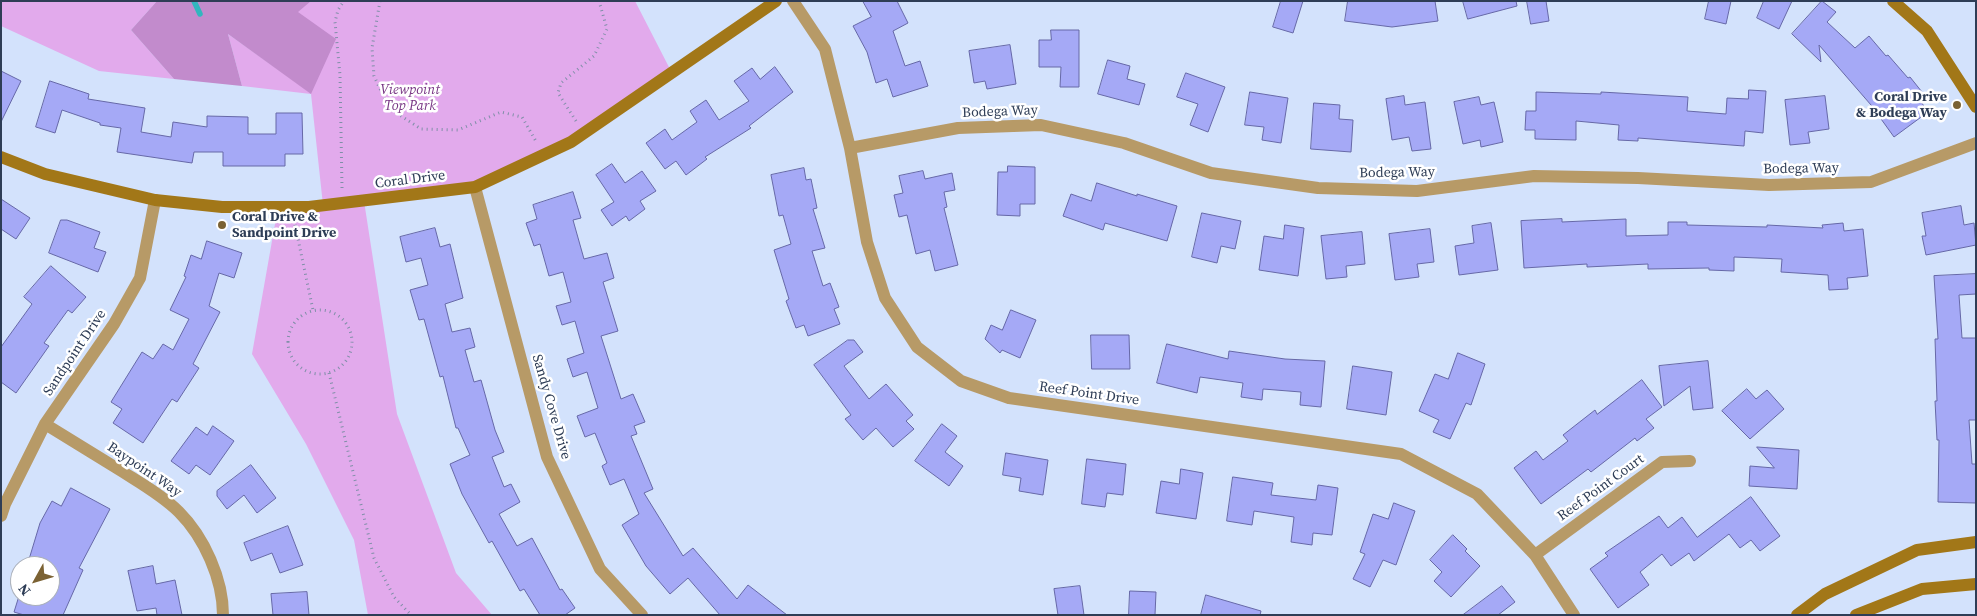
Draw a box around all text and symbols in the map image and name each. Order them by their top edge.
park label: Viewpoint Top Park [380,82,440,114]
place label: Coral Drive & Bodega Way [1856,89,1947,121]
marker: Coral Drive & Bodega Way [1951,99,1963,111]
street label: Bodega Way [962,102,1038,122]
street label: Bodega Way [1763,160,1839,178]
street label: Bodega Way [1359,164,1435,182]
street label: Coral Drive [374,167,446,193]
place label: Coral Drive & Sandpoint Drive [232,209,336,242]
marker: Coral Drive & Sandpoint Drive [216,219,228,231]
street label: Sandpoint Drive [40,307,110,399]
street label: Sandy Cove Drive [528,353,574,461]
street label: Reef Point Drive [1038,379,1140,409]
street label: Baypoint Way [104,439,184,501]
street label: Reef Point Court [1555,451,1647,525]
north arrow [10,556,60,606]
text: N [13,580,35,600]

